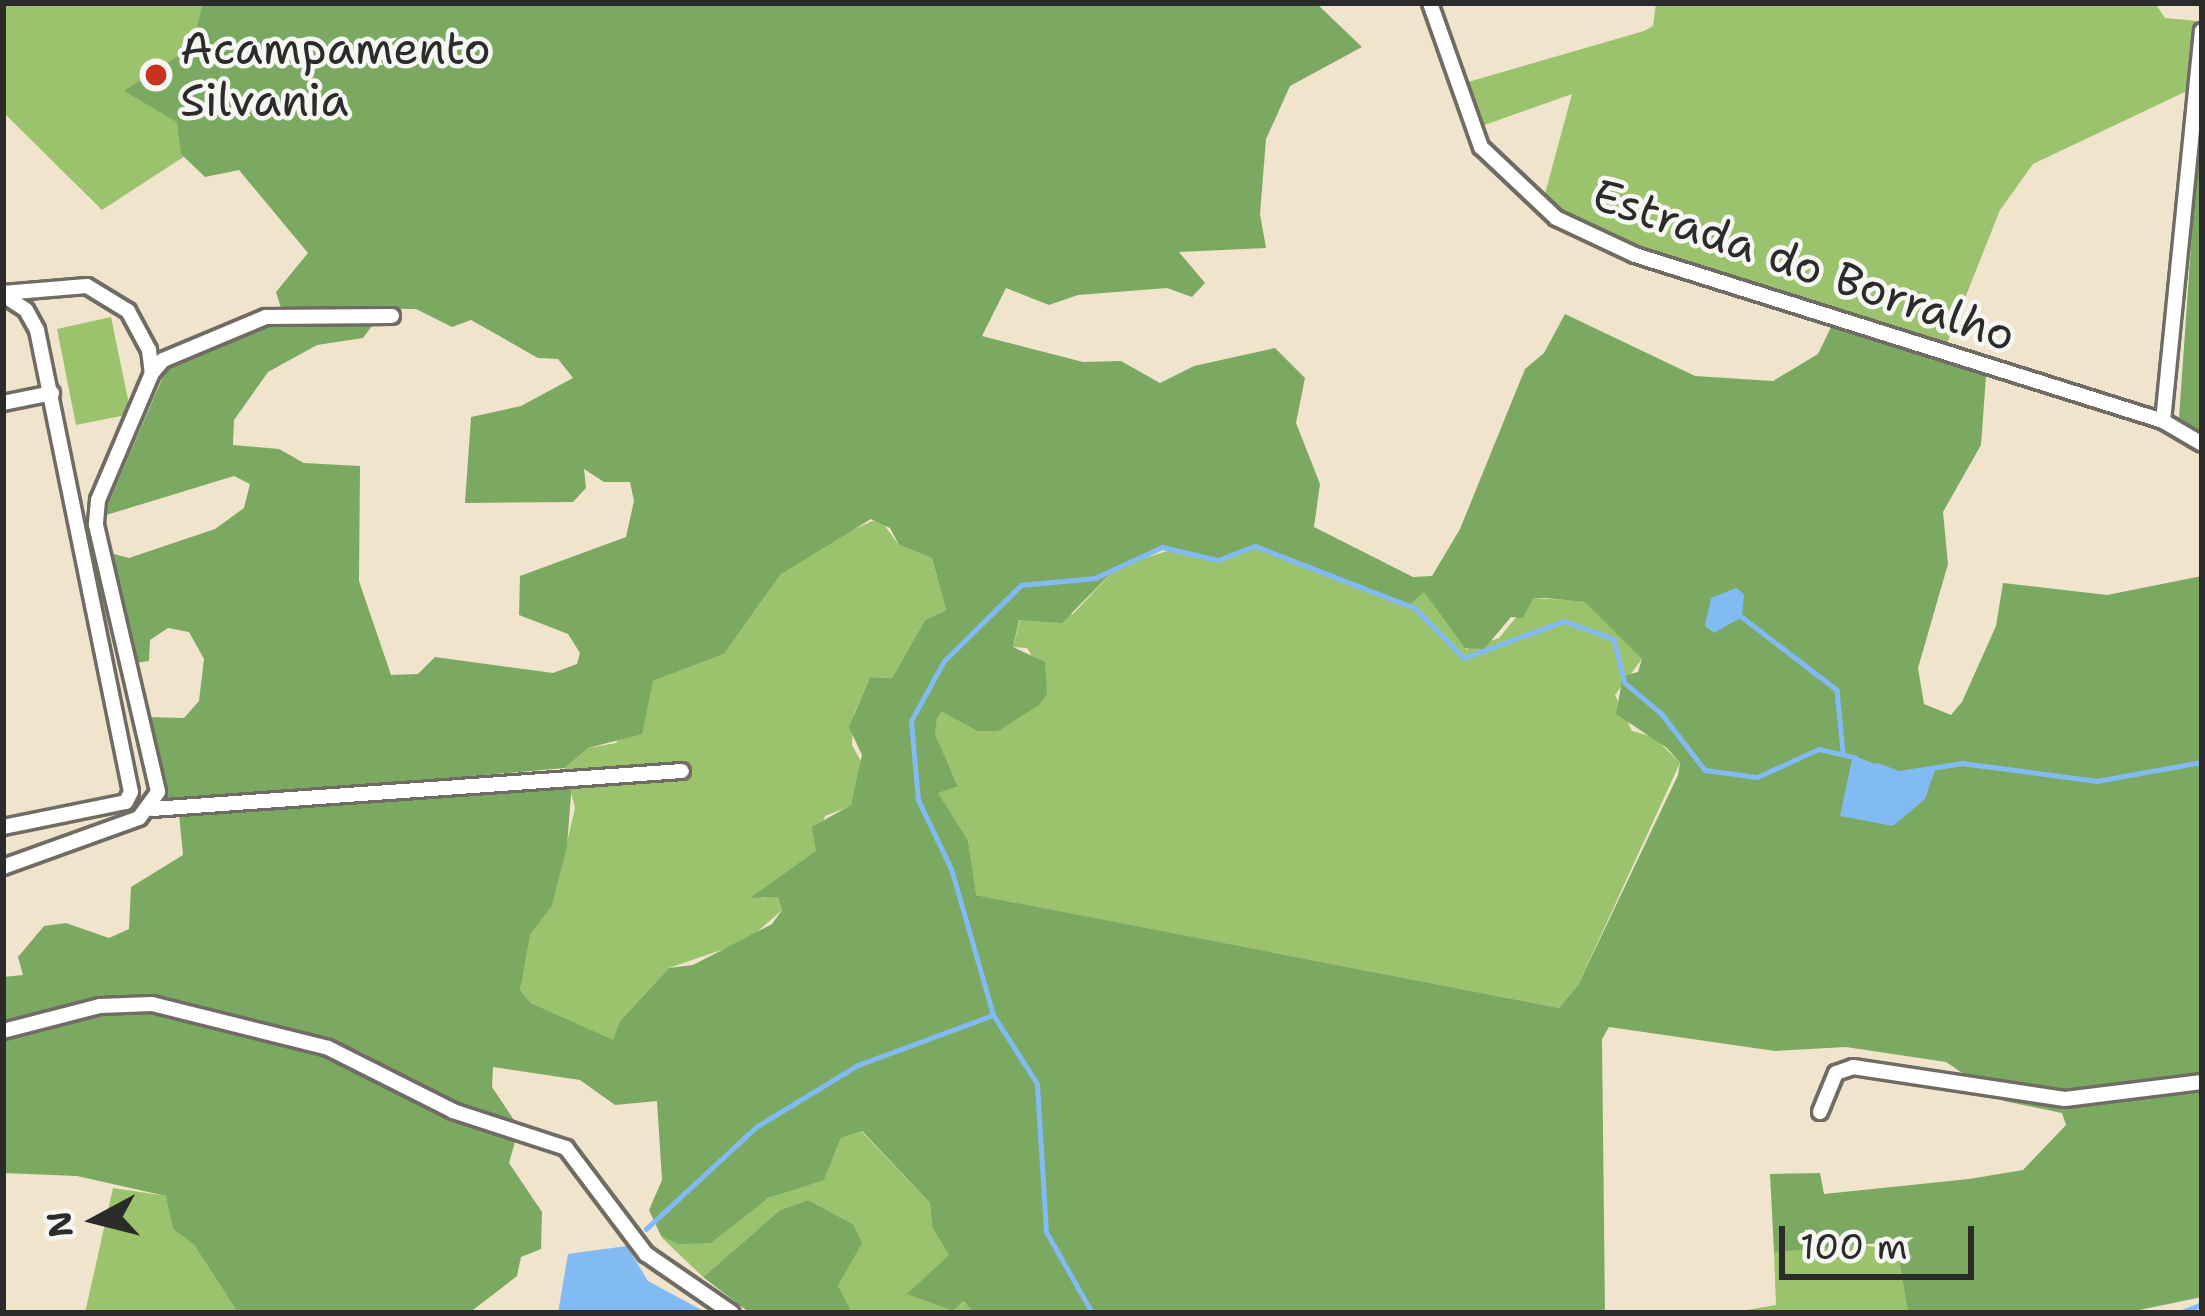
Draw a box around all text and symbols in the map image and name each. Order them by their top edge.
place label: Acampamento Silvania [180,22,491,128]
marker: Acampamento Silvania [143,62,169,88]
street label: Estrada do Borralho [1586,167,2022,363]
north arrow [36,1160,156,1280]
scale bar [1785,1202,1980,1276]
text: N [36,1209,84,1240]
text: 100 m [1800,1222,1908,1271]

